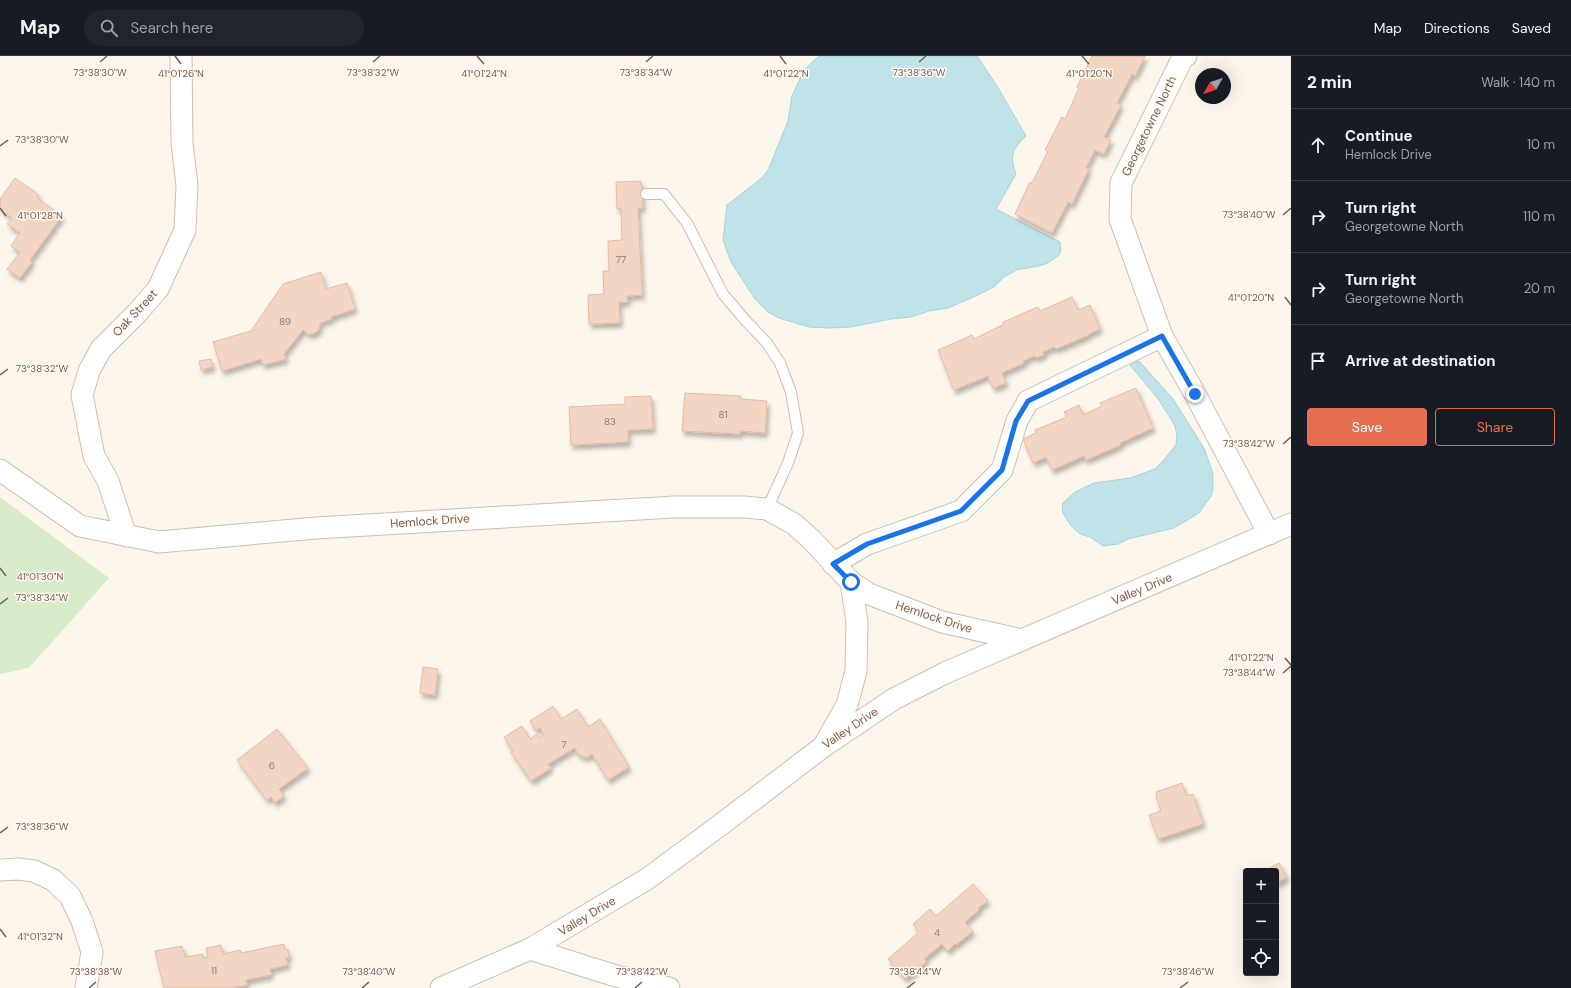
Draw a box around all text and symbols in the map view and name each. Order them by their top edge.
search box [84,10,364,46]
text: Map [20,15,60,40]
icon: search [98,17,120,39]
text: Search here [130,18,213,38]
text: Map [1374,19,1402,37]
text: Directions [1424,19,1490,37]
text: Saved [1512,19,1551,37]
text: 73°38'30"W [73,66,127,79]
text: 73°38'32"W [347,66,399,79]
text: 73°38'34"W [620,66,673,79]
text: 73°38'36"W [893,66,946,79]
text: 41°01'26"N [158,67,204,80]
text: 41°01'24"N [461,67,507,80]
text: 41°01'22"N [763,67,809,80]
text: 41°01'20"N [1066,67,1112,80]
north arrow [1195,68,1231,104]
text: 2 min [1307,71,1352,93]
street label: Georgetowne North [1118,73,1180,179]
text: Walk · 140 m [1481,74,1555,91]
text: Continue [1345,126,1413,146]
text: 73°38'30"W [15,133,69,146]
icon: ahead [1307,134,1329,156]
text: 10 m [1527,136,1555,153]
text: Hemlock Drive [1345,146,1432,163]
text: Turn right [1345,198,1416,218]
icon: right [1307,206,1329,228]
text: 73°38'40"W [1223,208,1276,221]
text: 110 m [1523,208,1555,225]
text: 41°01'28"N [17,209,63,222]
text: Georgetowne North [1345,218,1463,235]
house number: 77 [616,253,626,266]
text: Turn right [1345,270,1416,290]
icon: right [1307,278,1329,300]
text: 20 m [1524,280,1555,297]
street label: Oak Street [109,286,161,340]
text: Georgetowne North [1345,290,1463,307]
text: 41°01'20"N [1228,291,1274,304]
house number: 89 [279,315,291,328]
icon: arrive [1307,350,1329,372]
text: Arrive at destination [1345,351,1496,371]
text: 73°38'32"W [16,362,68,375]
route end [1186,385,1204,403]
house number: 81 [719,408,728,421]
button: Save [1307,408,1427,446]
button: Share [1435,408,1555,446]
house number: 83 [604,415,616,428]
text: 73°38'42"W [1223,437,1275,450]
street label: Hemlock Drive [390,510,471,532]
street label: Valley Drive [1109,569,1175,609]
text: 41°01'30"N [17,570,63,583]
route start [842,573,860,591]
text: 73°38'34"W [16,591,69,604]
street label: Hemlock Drive [893,597,975,637]
text: 41°01'22"N [1228,651,1274,664]
text: 73°38'44"W [1223,666,1275,679]
street label: Valley Drive [819,703,881,753]
house number: 7 [561,738,567,751]
house number: 6 [269,759,275,772]
text: 73°38'36"W [16,820,69,833]
map controls [1243,868,1279,976]
button: + [1243,868,1279,904]
street label: Valley Drive [555,893,619,939]
button: − [1243,904,1279,940]
house number: 4 [934,926,940,939]
text: 41°01'32"N [17,930,63,943]
button: locate [1243,940,1279,976]
house number: 11 [211,964,217,977]
text: 73°38'38"W [70,965,123,978]
text: 73°38'40"W [343,965,396,978]
text: 73°38'42"W [616,965,668,978]
text: 73°38'44"W [889,965,941,978]
text: 73°38'46"W [1162,965,1215,978]

